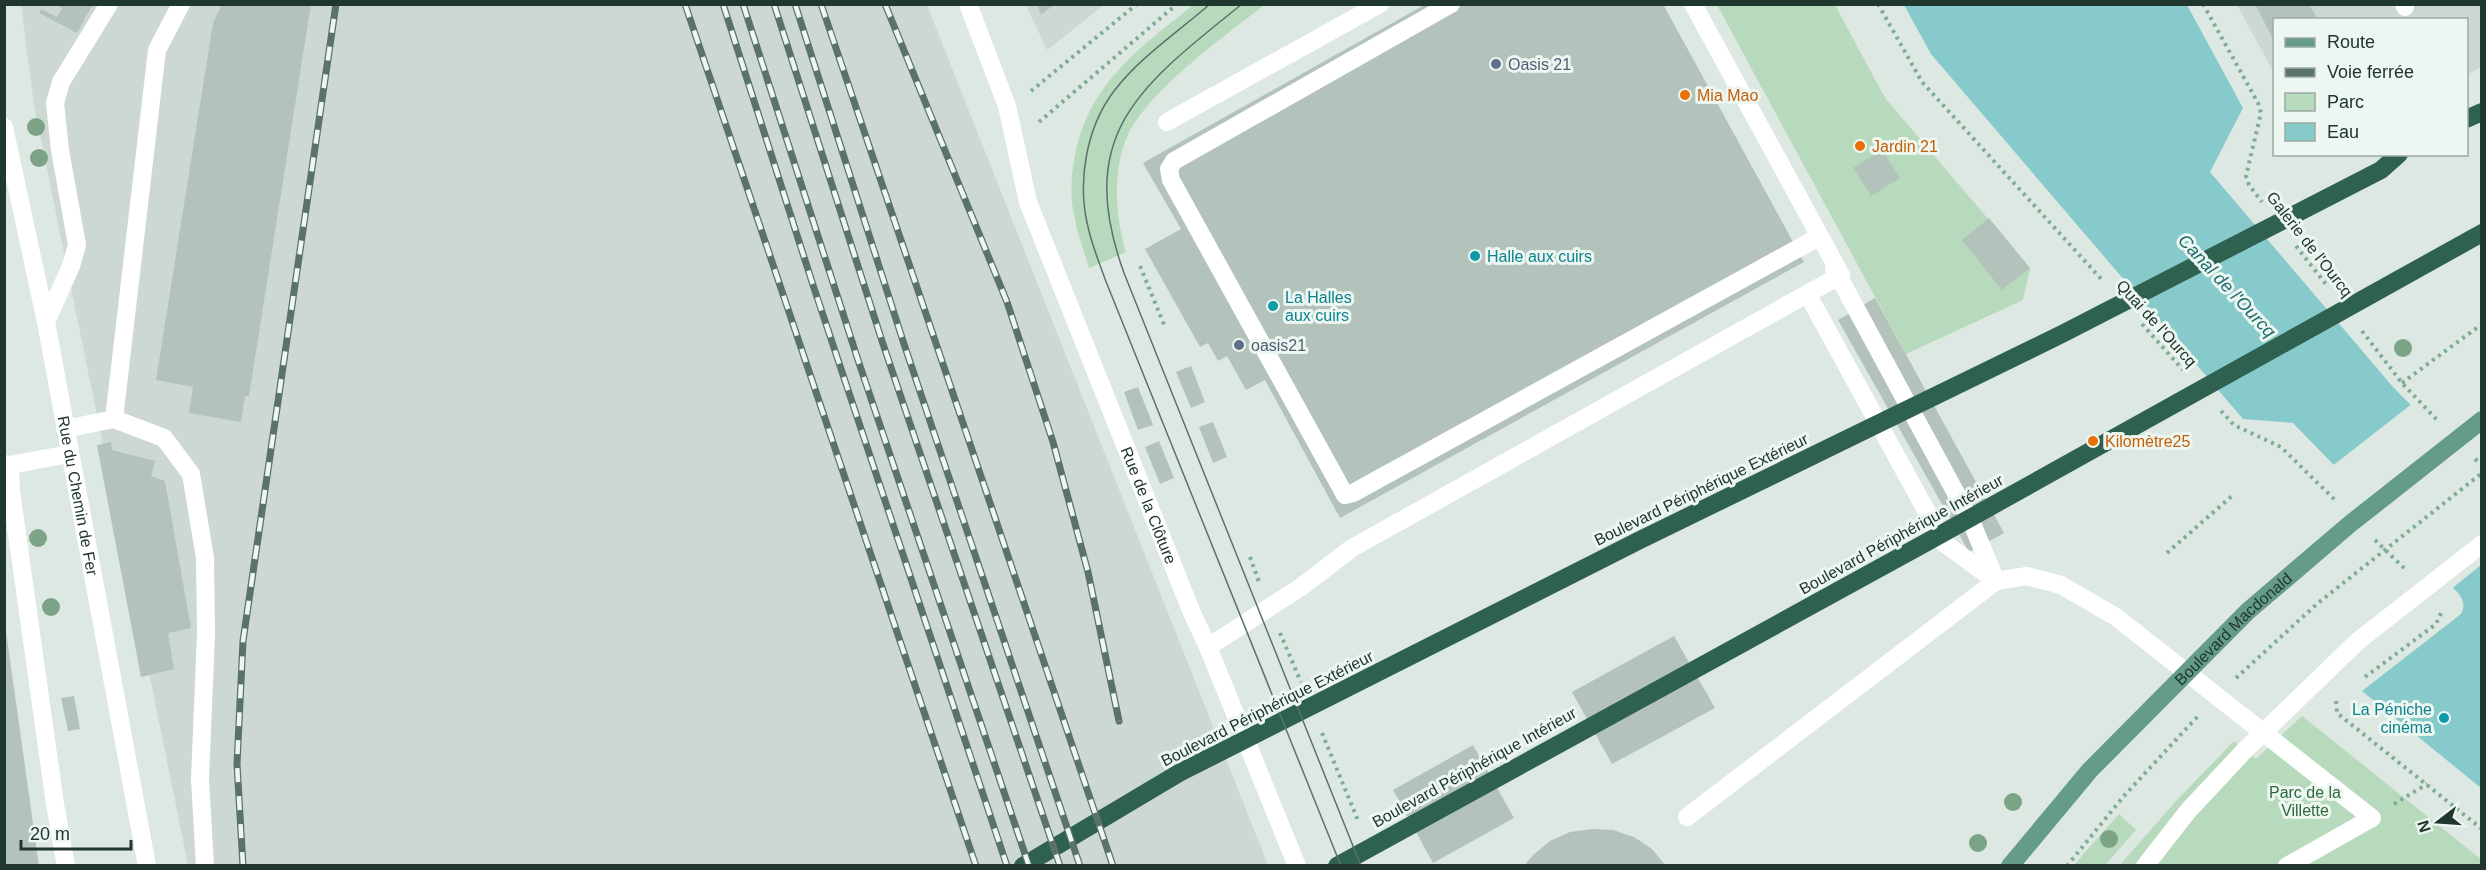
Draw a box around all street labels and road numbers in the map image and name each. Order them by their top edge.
street label: Galerie de l'Ourcq [2263,188,2356,300]
street label: Quai de l'Ourcq [2113,277,2200,370]
street label: Rue du Chemin de Fer [55,414,101,578]
street label: Boulevard Périphérique Extérieur [1592,430,1811,549]
street label: Rue de la Clôture [1118,444,1180,567]
street label: Boulevard Périphérique Intérieur [1796,471,2007,598]
street label: Boulevard Macdonald [2171,570,2295,689]
street label: Boulevard Périphérique Extérieur [1158,647,1377,770]
street label: Boulevard Périphérique Intérieur [1369,704,1580,831]

